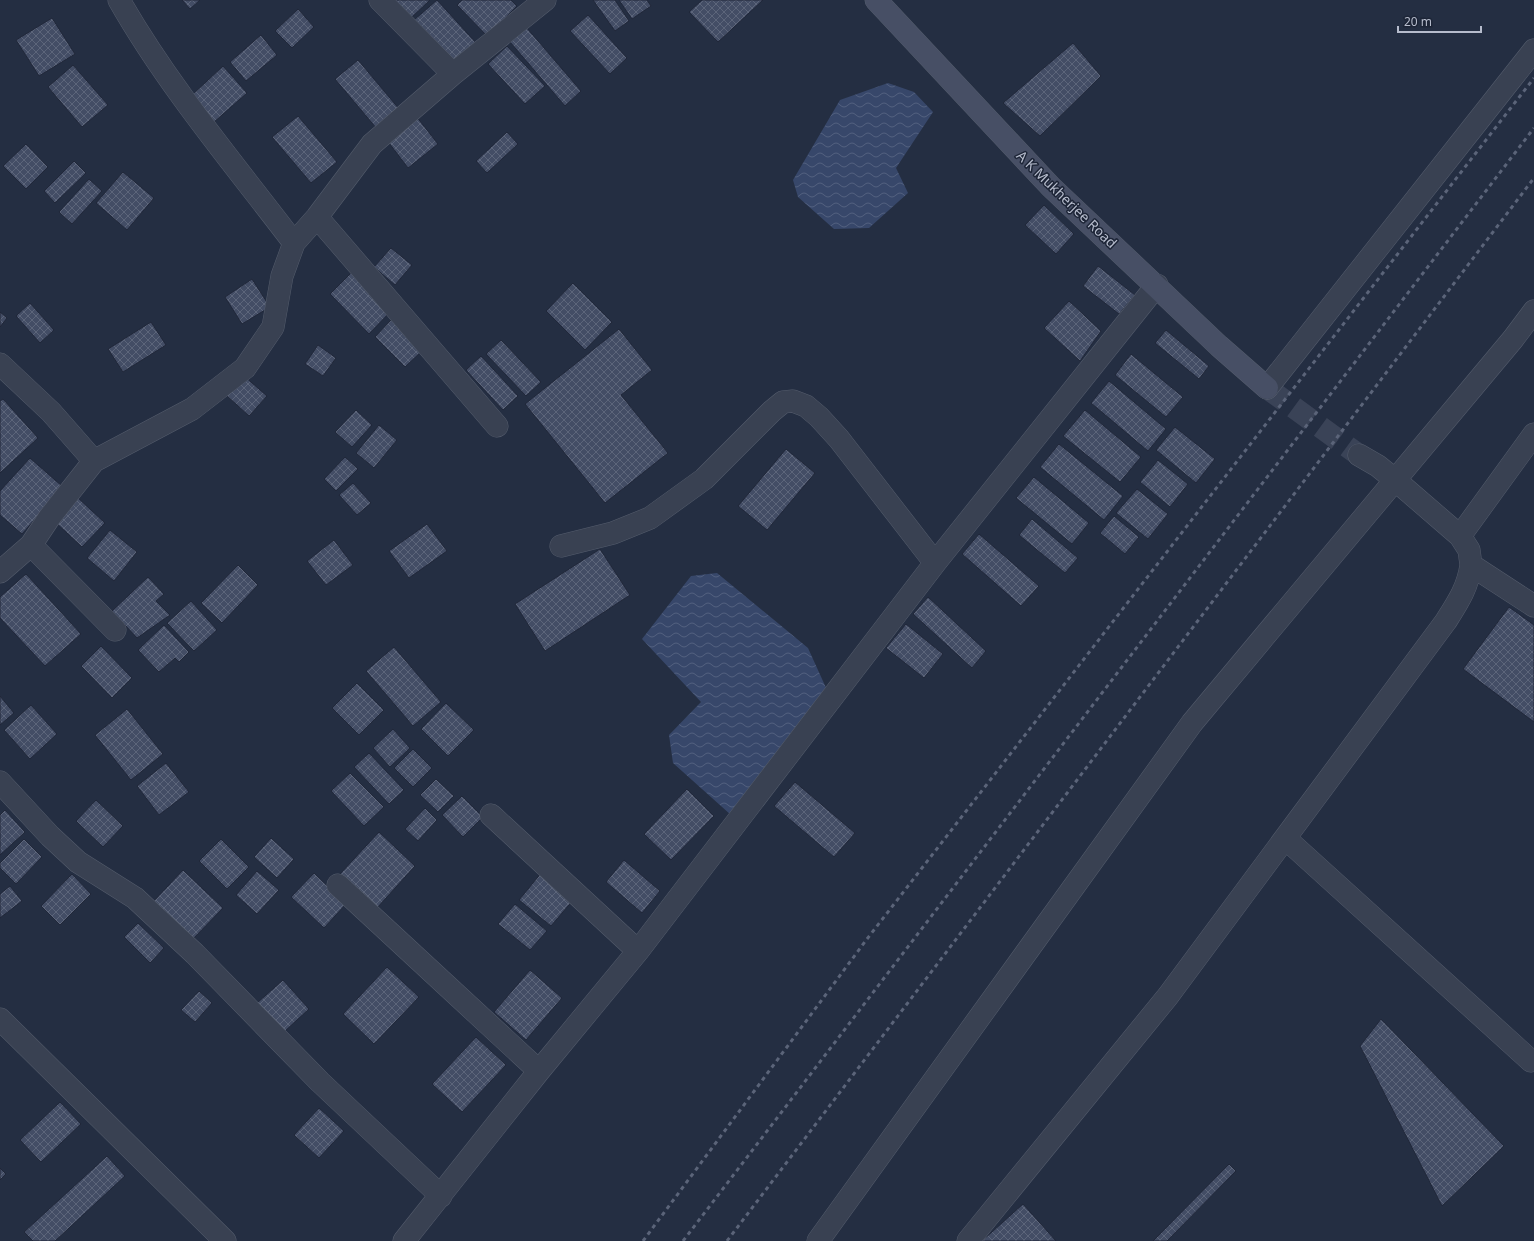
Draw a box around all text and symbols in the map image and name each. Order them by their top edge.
scale bar [1398,8,1481,34]
text: 20 m [1404,13,1432,30]
street label: A K Mukherjee Road [1013,146,1121,252]

